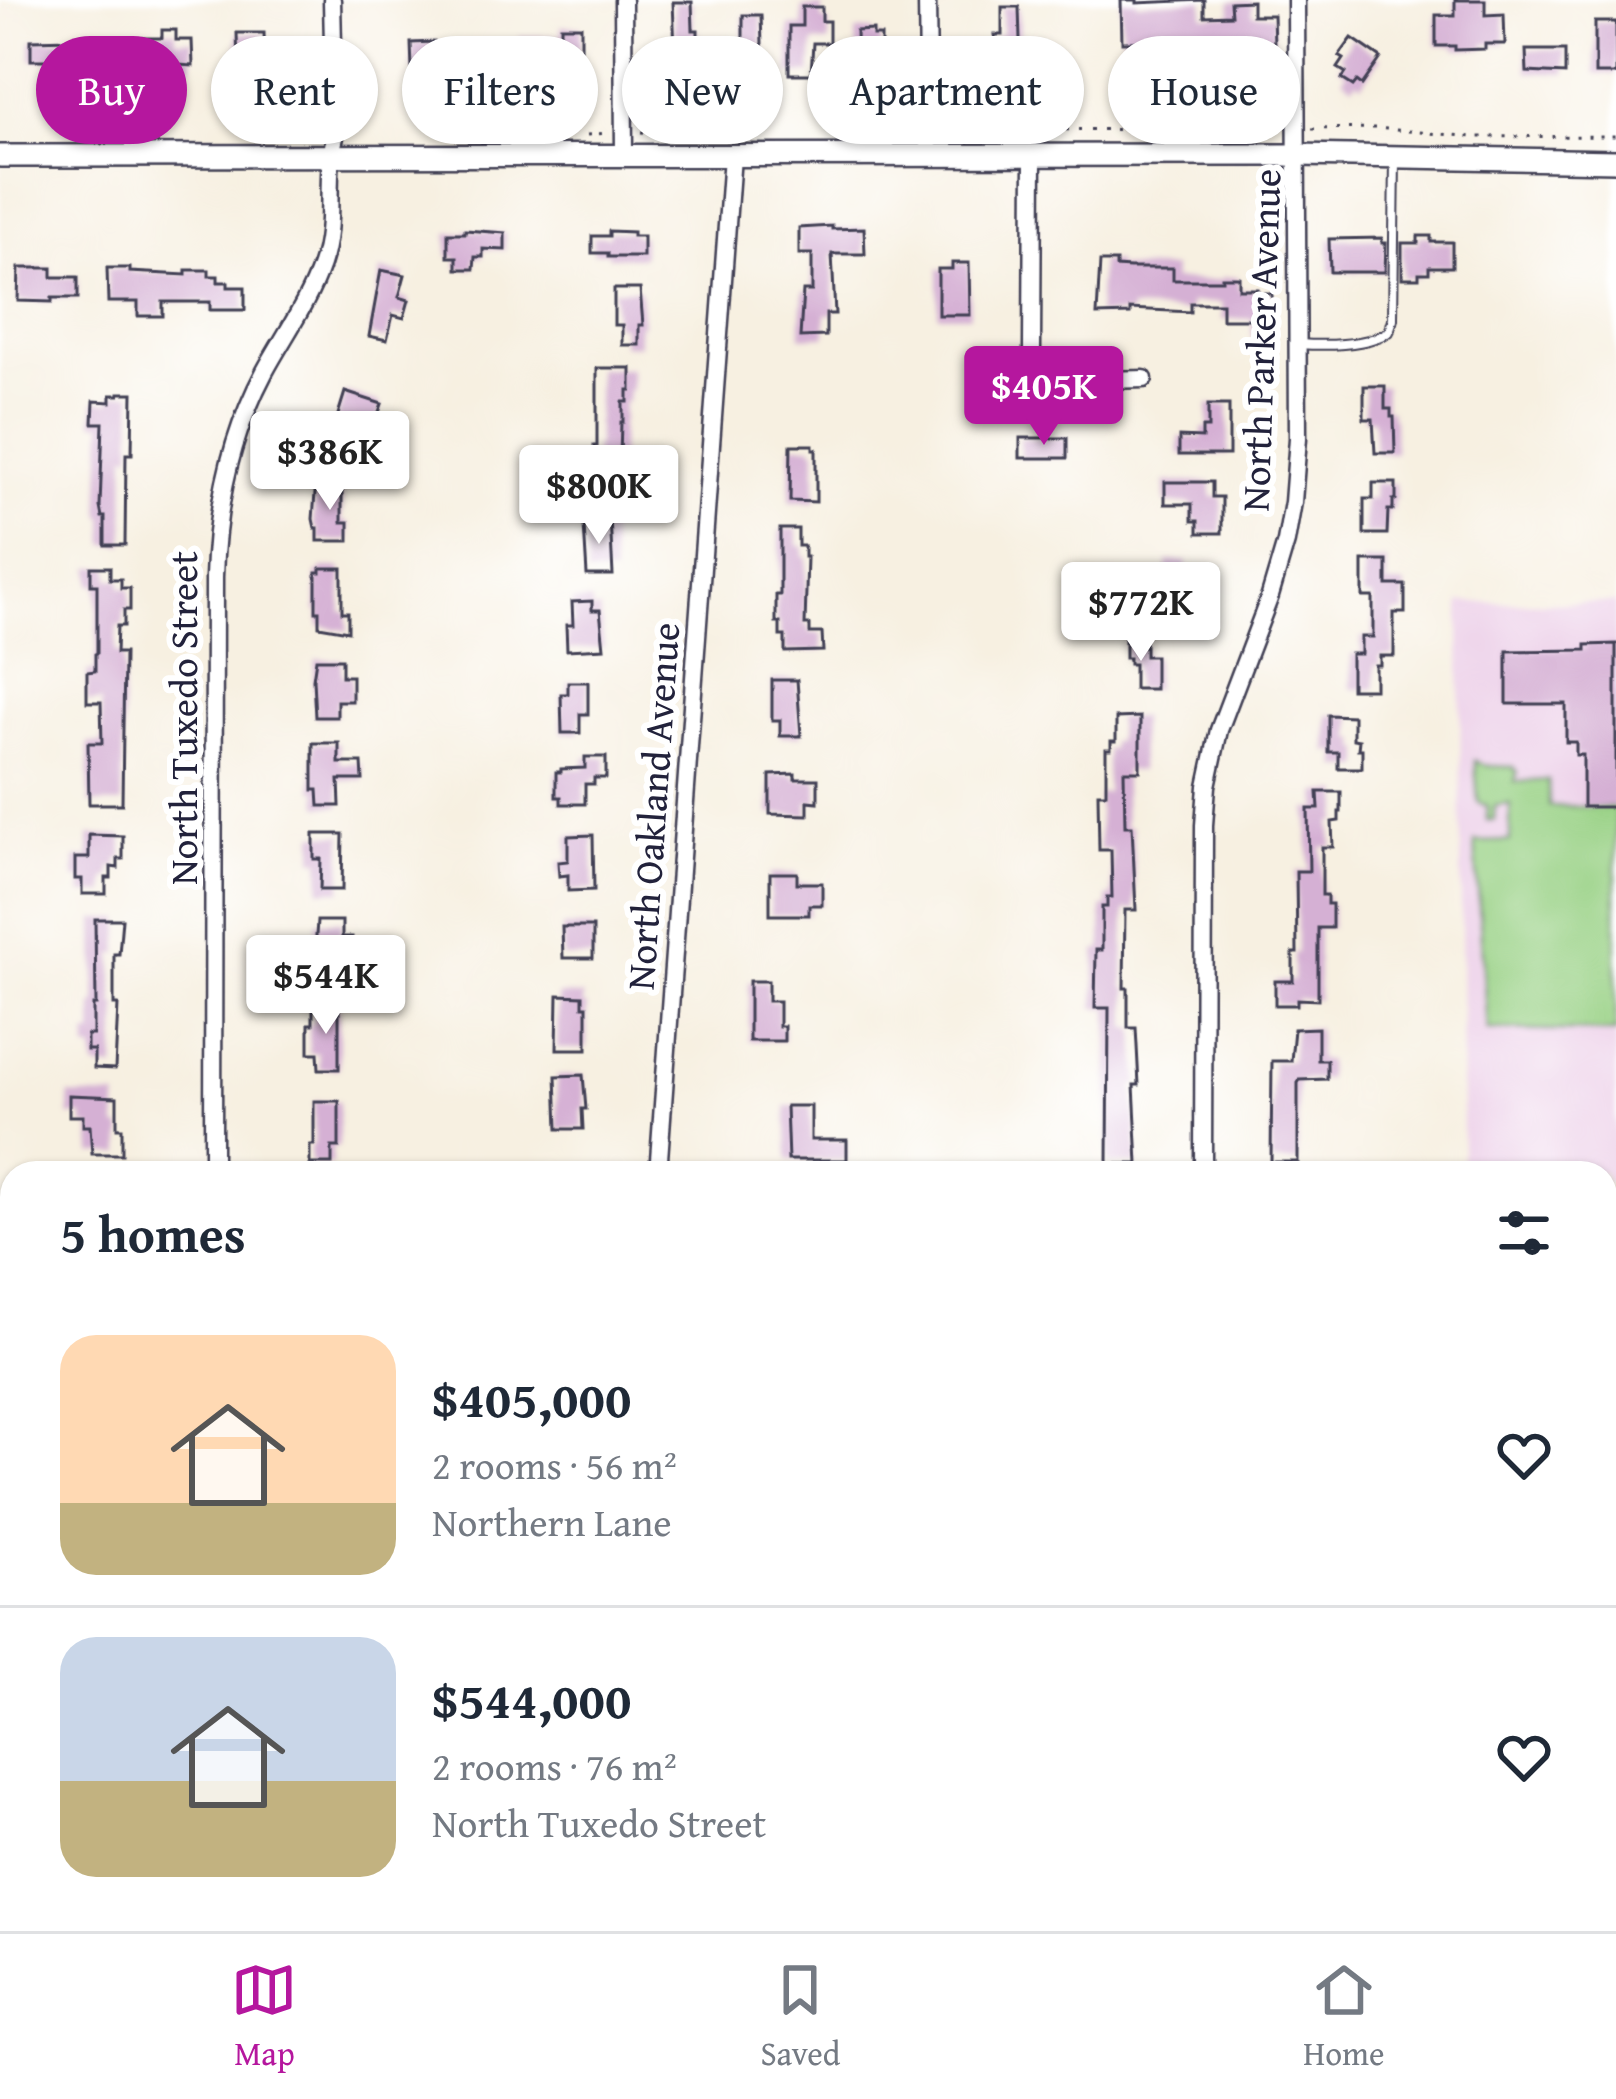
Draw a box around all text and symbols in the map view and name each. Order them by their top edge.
chip: Buy [36,36,187,144]
chip: Rent [211,36,378,144]
chip: Filters [402,36,598,144]
chip: New [622,36,783,144]
chip: Apartment [807,36,1084,144]
chip: House [1108,36,1300,144]
street label: North Parker Avenue [1226,168,1294,512]
pin: $405K [960,346,1128,448]
text: $405K [991,356,1097,413]
pin: $386K [246,411,414,513]
text: $386K [277,421,383,478]
pin: $800K [515,445,683,547]
text: $800K [546,455,652,512]
street label: North Tuxedo Street [154,551,211,885]
pin: $772K [1057,562,1225,664]
text: $772K [1088,572,1194,629]
street label: North Oakland Avenue [611,620,693,992]
pin: $544K [242,935,410,1037]
text: $544K [273,945,379,1002]
text: 5 homes [60,1196,246,1271]
icon: filters [1491,1200,1557,1266]
text: $405,000 [432,1361,631,1436]
icon: home [156,1383,300,1527]
icon: heart [1491,1422,1557,1488]
text: 2 rooms · 56 m² [432,1436,677,1493]
text: Northern Lane [432,1493,672,1550]
text: $544,000 [432,1662,631,1737]
icon: home [156,1685,300,1829]
icon: heart [1491,1724,1557,1790]
text: 2 rooms · 76 m² [432,1737,677,1794]
text: North Tuxedo Street [432,1794,766,1851]
tab: Map [231,1957,297,2077]
tab: Saved [760,1957,840,2077]
tab: Home [1303,1957,1385,2077]

